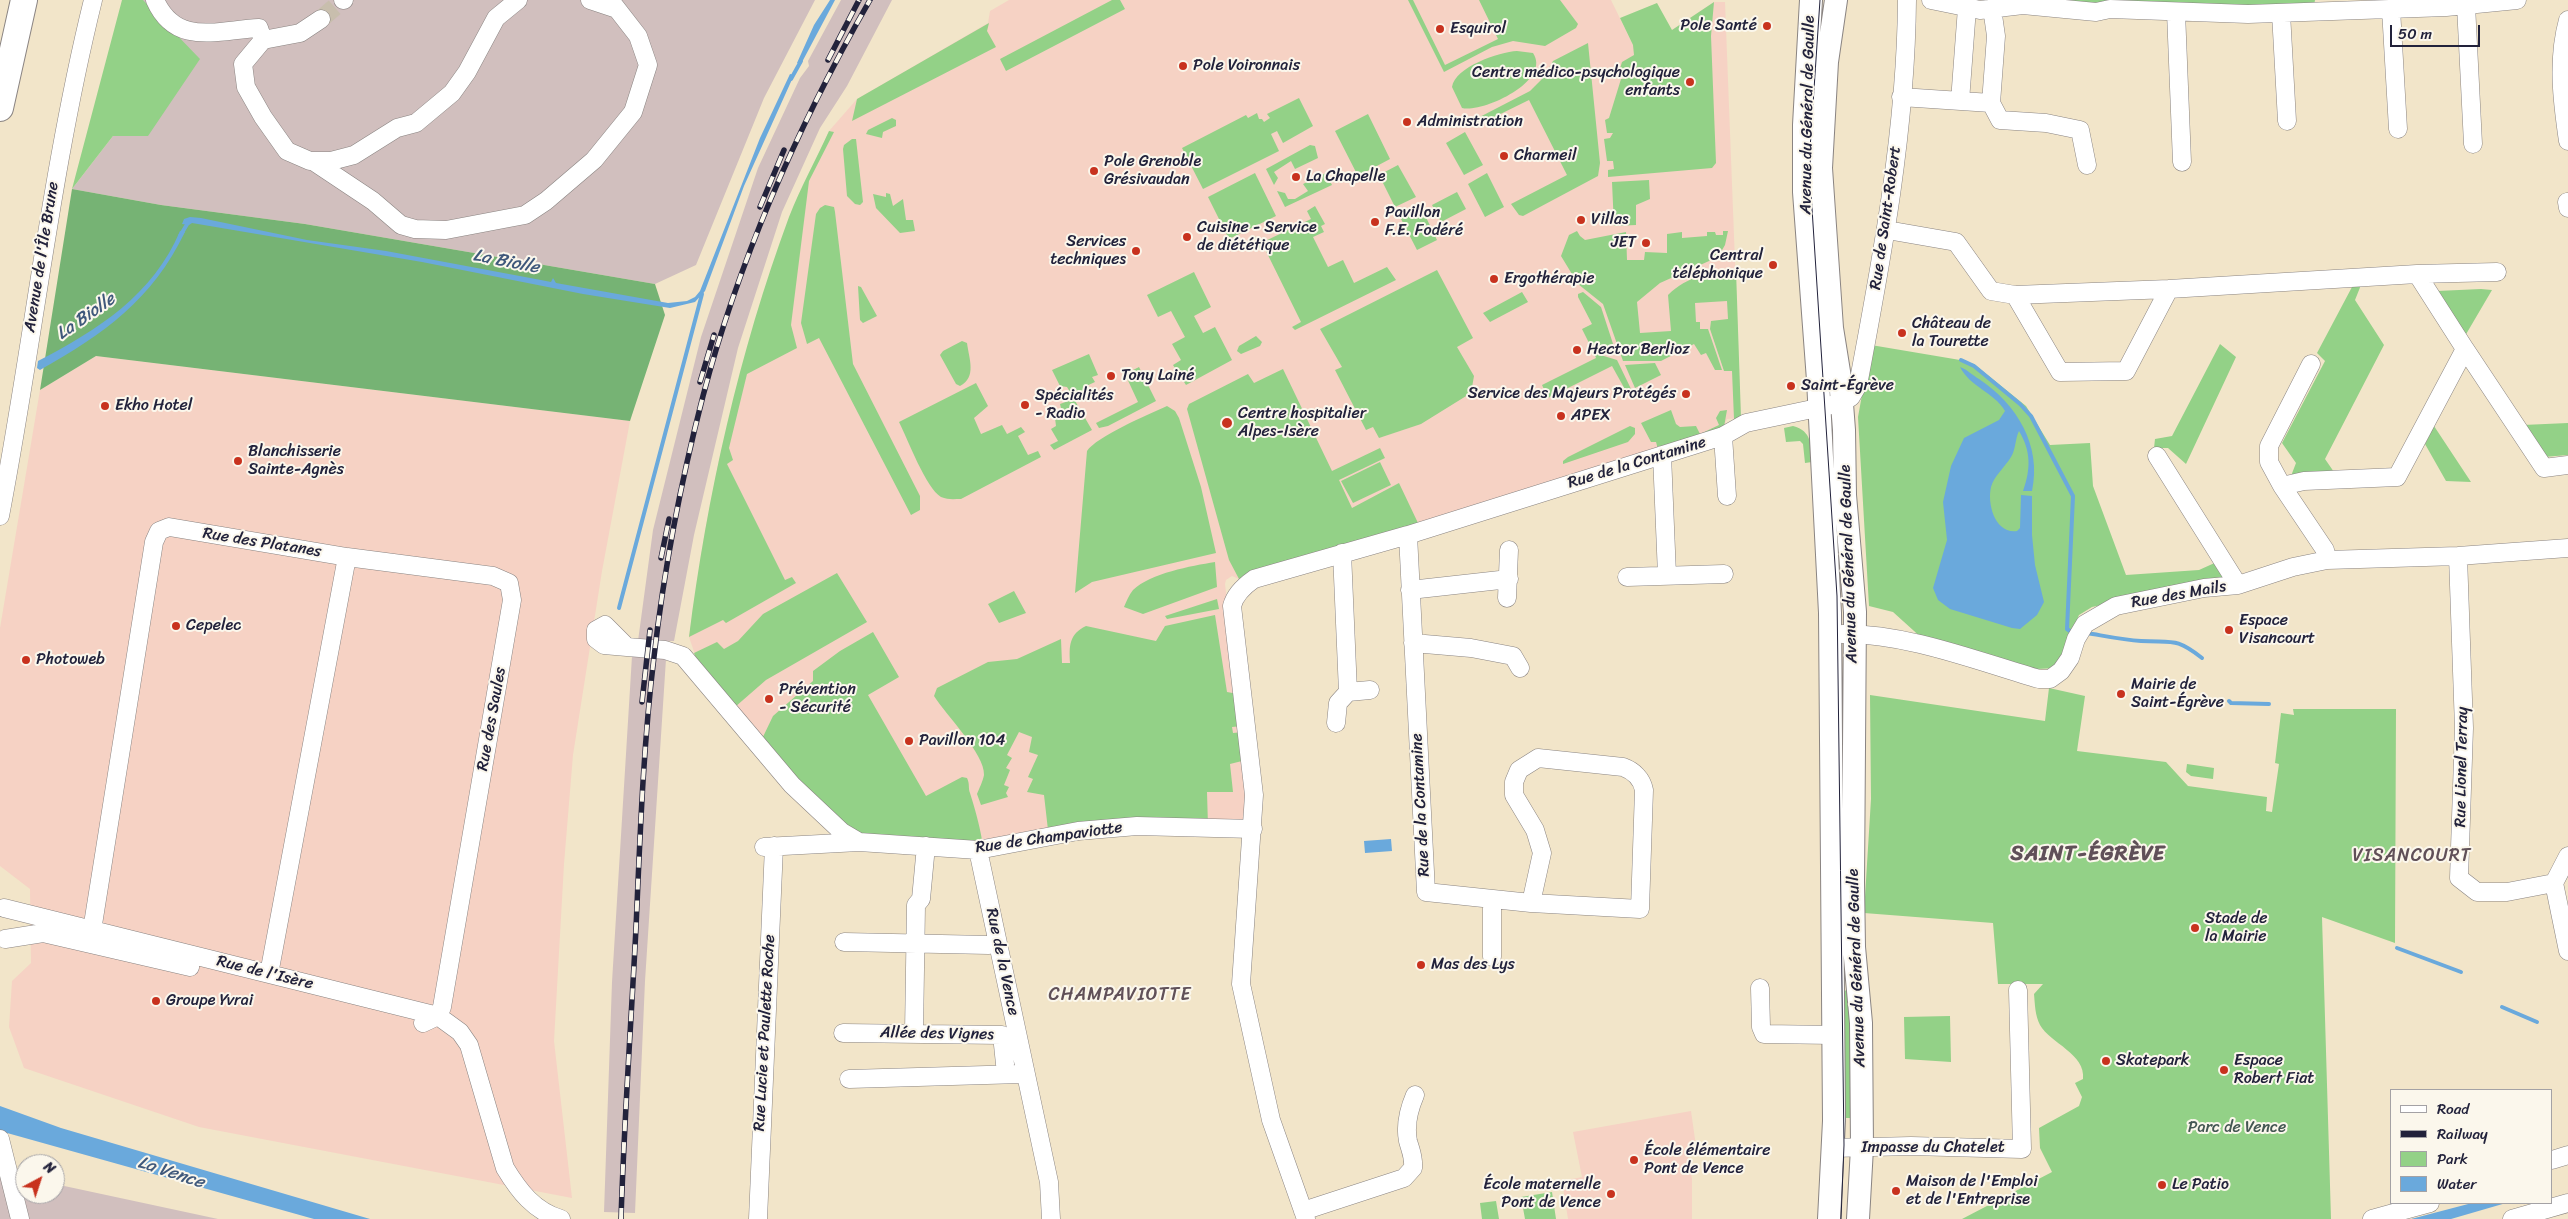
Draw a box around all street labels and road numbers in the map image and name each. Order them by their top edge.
street label: Avenue du Général de Gaulle [1797,15,1819,215]
street label: Rue de Saint-Robert [1866,145,1906,291]
street label: Avenue de l'Île Brune [21,180,63,334]
street label: Rue de la Contamine [1566,433,1708,493]
street label: Avenue du Général de Gaulle [1836,464,1862,664]
street label: Rue des Platanes [201,524,323,562]
street label: Rue des Mails [2130,577,2228,613]
street label: Rue des Saules [473,666,511,772]
street label: Rue Lionel Terray [2451,706,2473,828]
street label: Rue de la Contamine [1408,733,1434,877]
street label: Rue de Champaviotte [974,818,1124,858]
street label: Avenue du Général de Gaulle [1844,868,1870,1068]
street label: Rue de la Vence [981,906,1023,1018]
street label: Rue Lucie et Paulette Roche [750,934,780,1132]
street label: Rue de l'Isère [215,952,315,994]
street label: Allée des Vignes [880,1023,994,1045]
street label: Impasse du Chatelet [1861,1138,2005,1158]

